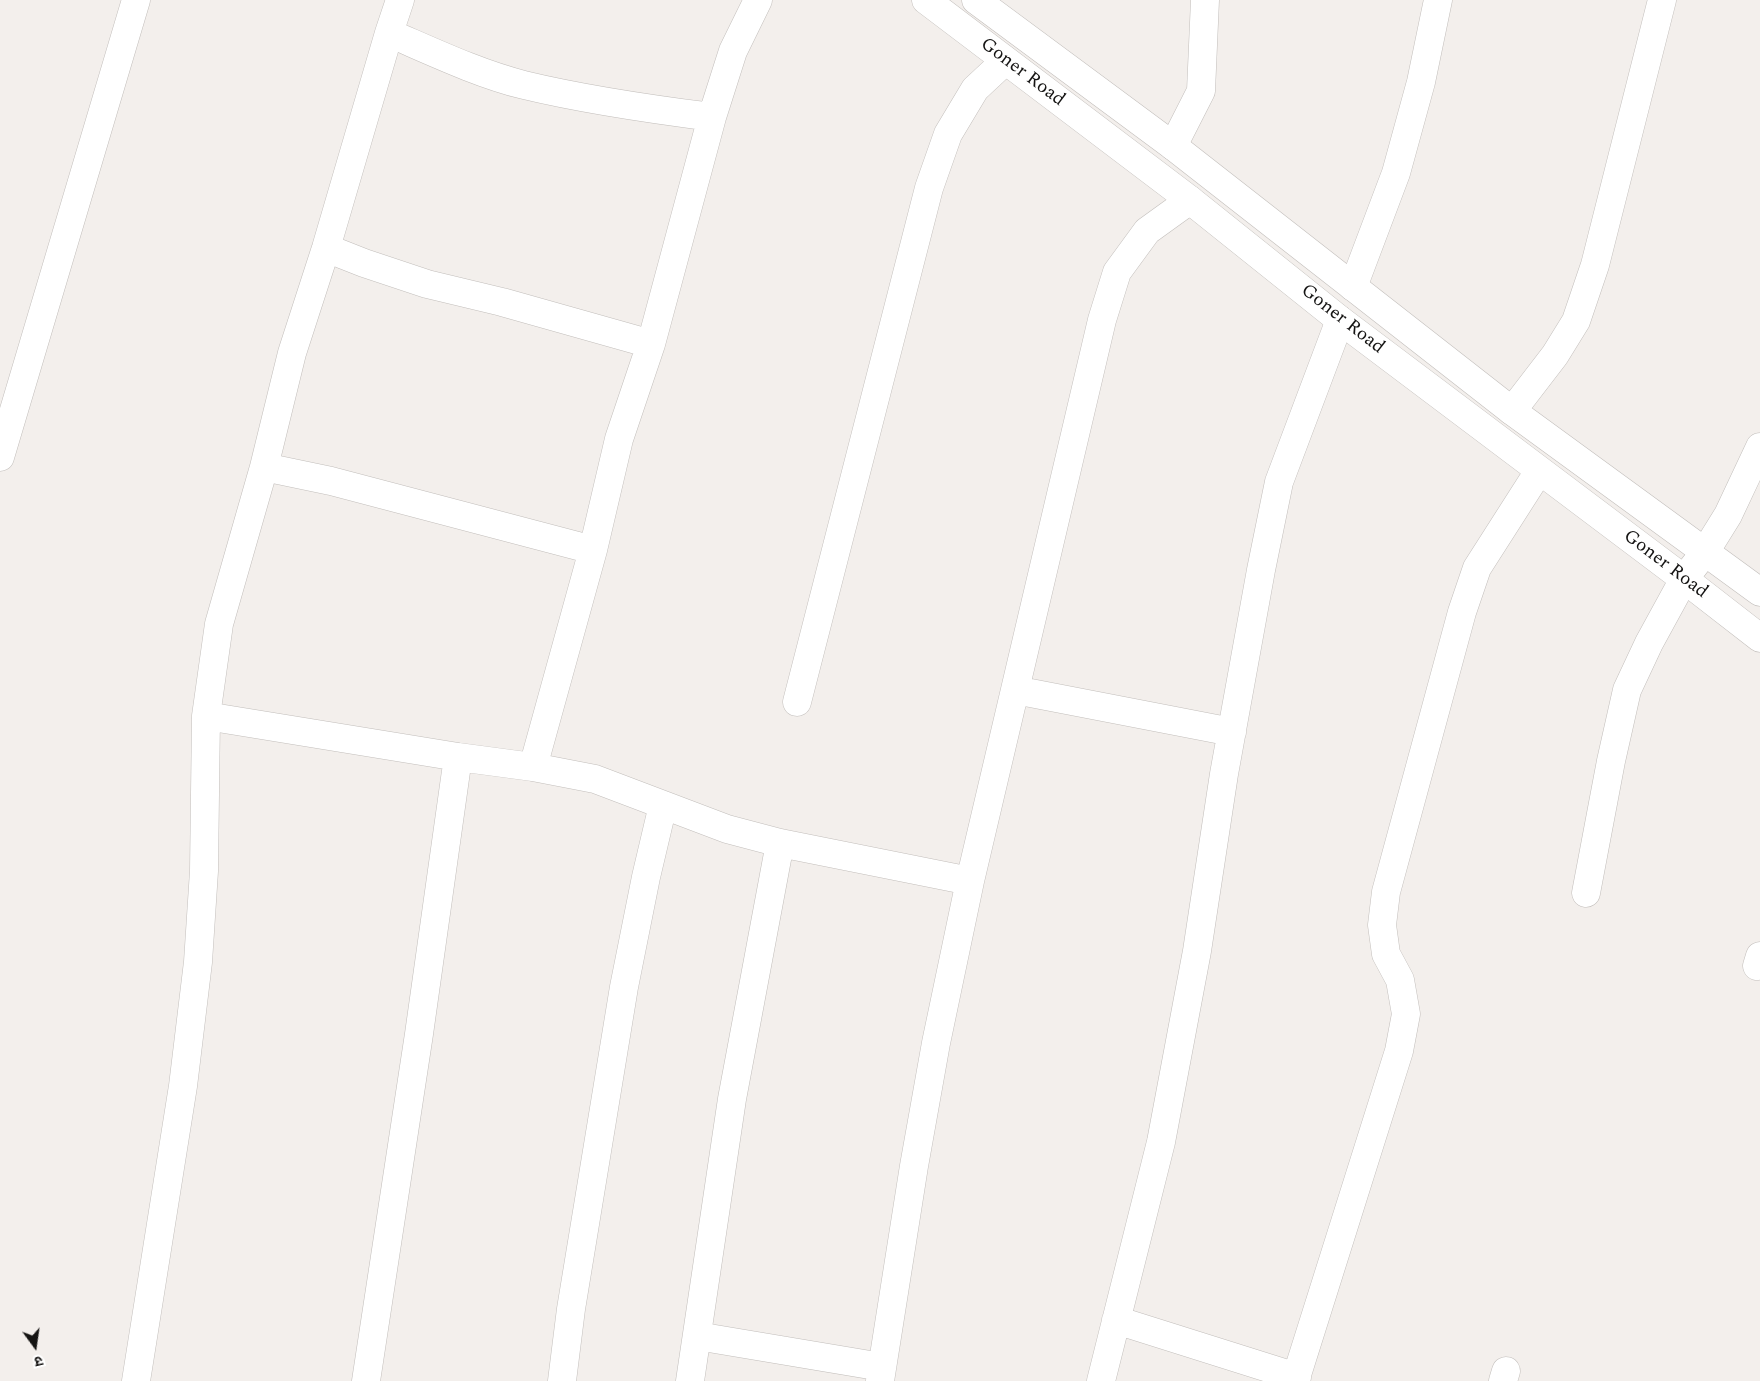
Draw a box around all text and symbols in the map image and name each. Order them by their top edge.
street label: Goner Road [975,34,1069,112]
street label: Goner Road [1295,280,1389,360]
street label: Goner Road [1618,526,1712,604]
north arrow [10,1321,60,1371]
text: उ [32,1350,45,1372]

